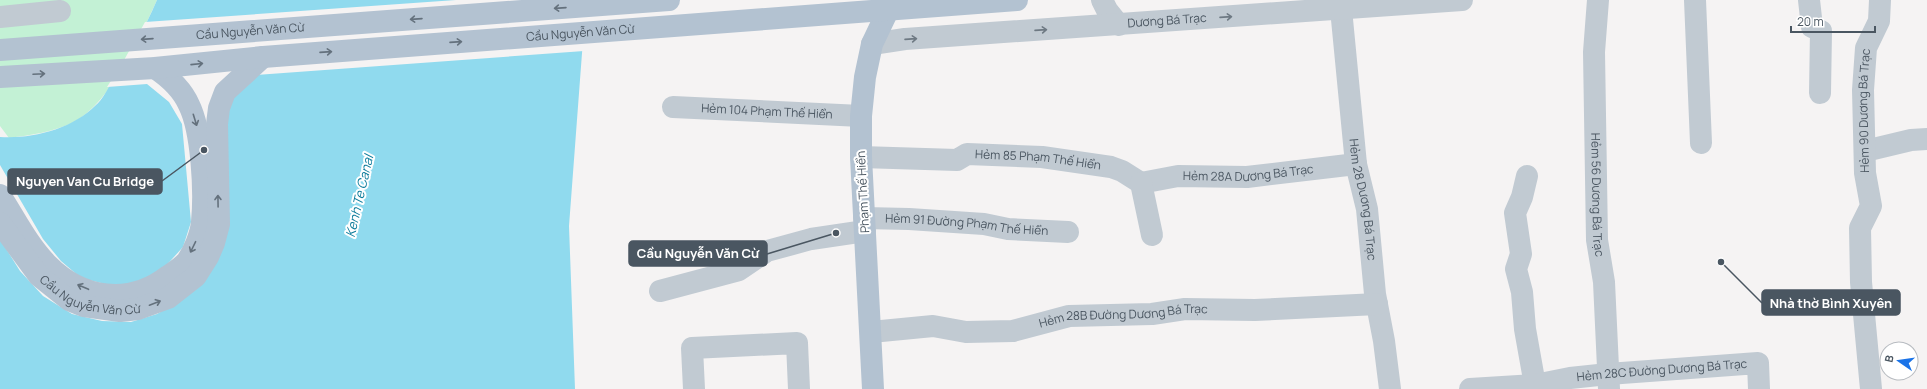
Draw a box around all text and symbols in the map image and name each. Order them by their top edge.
one-way arrow [554,5,567,12]
scale bar [1791,8,1875,34]
street label: Dương Bá Trạc [1127,9,1207,31]
text: 20 m [1797,13,1824,30]
one-way arrow [1219,14,1232,21]
one-way arrow [410,16,423,23]
street label: Cầu Nguyễn Văn Cừ [196,18,306,43]
street label: Cầu Nguyễn Văn Cừ [526,20,636,45]
one-way arrow [1034,26,1047,33]
one-way arrow [904,35,917,42]
one-way arrow [141,36,154,43]
one-way arrow [449,39,462,46]
street label: Hẻm 90 Dương Bá Trạc [1854,48,1874,173]
one-way arrow [319,49,332,56]
one-way arrow [190,60,203,67]
one-way arrow [32,71,45,78]
street label: Hẻm 104 Phạm Thế Hiển [701,99,833,123]
one-way arrow [192,113,199,126]
street label: Hẻm 56 Dương Bá Trạc [1587,133,1609,258]
street label: Hẻm 28 Dương Bá Trạc [1346,138,1381,262]
street label: Hẻm 85 Phạm Thế Hiển [975,145,1102,173]
street label: Phạm Thế Hiển [852,150,873,234]
water label: Kenh Te Canal [341,151,378,239]
street label: Hẻm 28A Dương Bá Trạc [1183,160,1315,185]
callout: Nguyen Van Cu Bridge [8,169,162,194]
text: Nguyen Van Cu Bridge [16,172,154,190]
one-way arrow [215,195,222,208]
street label: Hẻm 91 Đường Phạm Thế Hiển [885,209,1049,239]
one-way arrow [189,241,197,253]
callout: Cầu Nguyễn Văn Cừ [629,241,767,266]
text: Cầu Nguyễn Văn Cừ [637,244,760,262]
street label: Cầu Nguyễn Văn Cừ [36,271,142,319]
one-way arrow [78,283,90,291]
callout: Nhà thờ Bình Xuyên [1762,290,1900,315]
text: Nhà thờ Bình Xuyên [1770,294,1892,312]
one-way arrow [149,299,161,307]
street label: Hẻm 28B Đường Dương Bá Trạc [1037,300,1208,332]
north arrow [1879,341,1919,381]
text: B [1881,354,1897,364]
street label: Hẻm 28C Đường Dương Bá Trạc [1576,355,1748,385]

